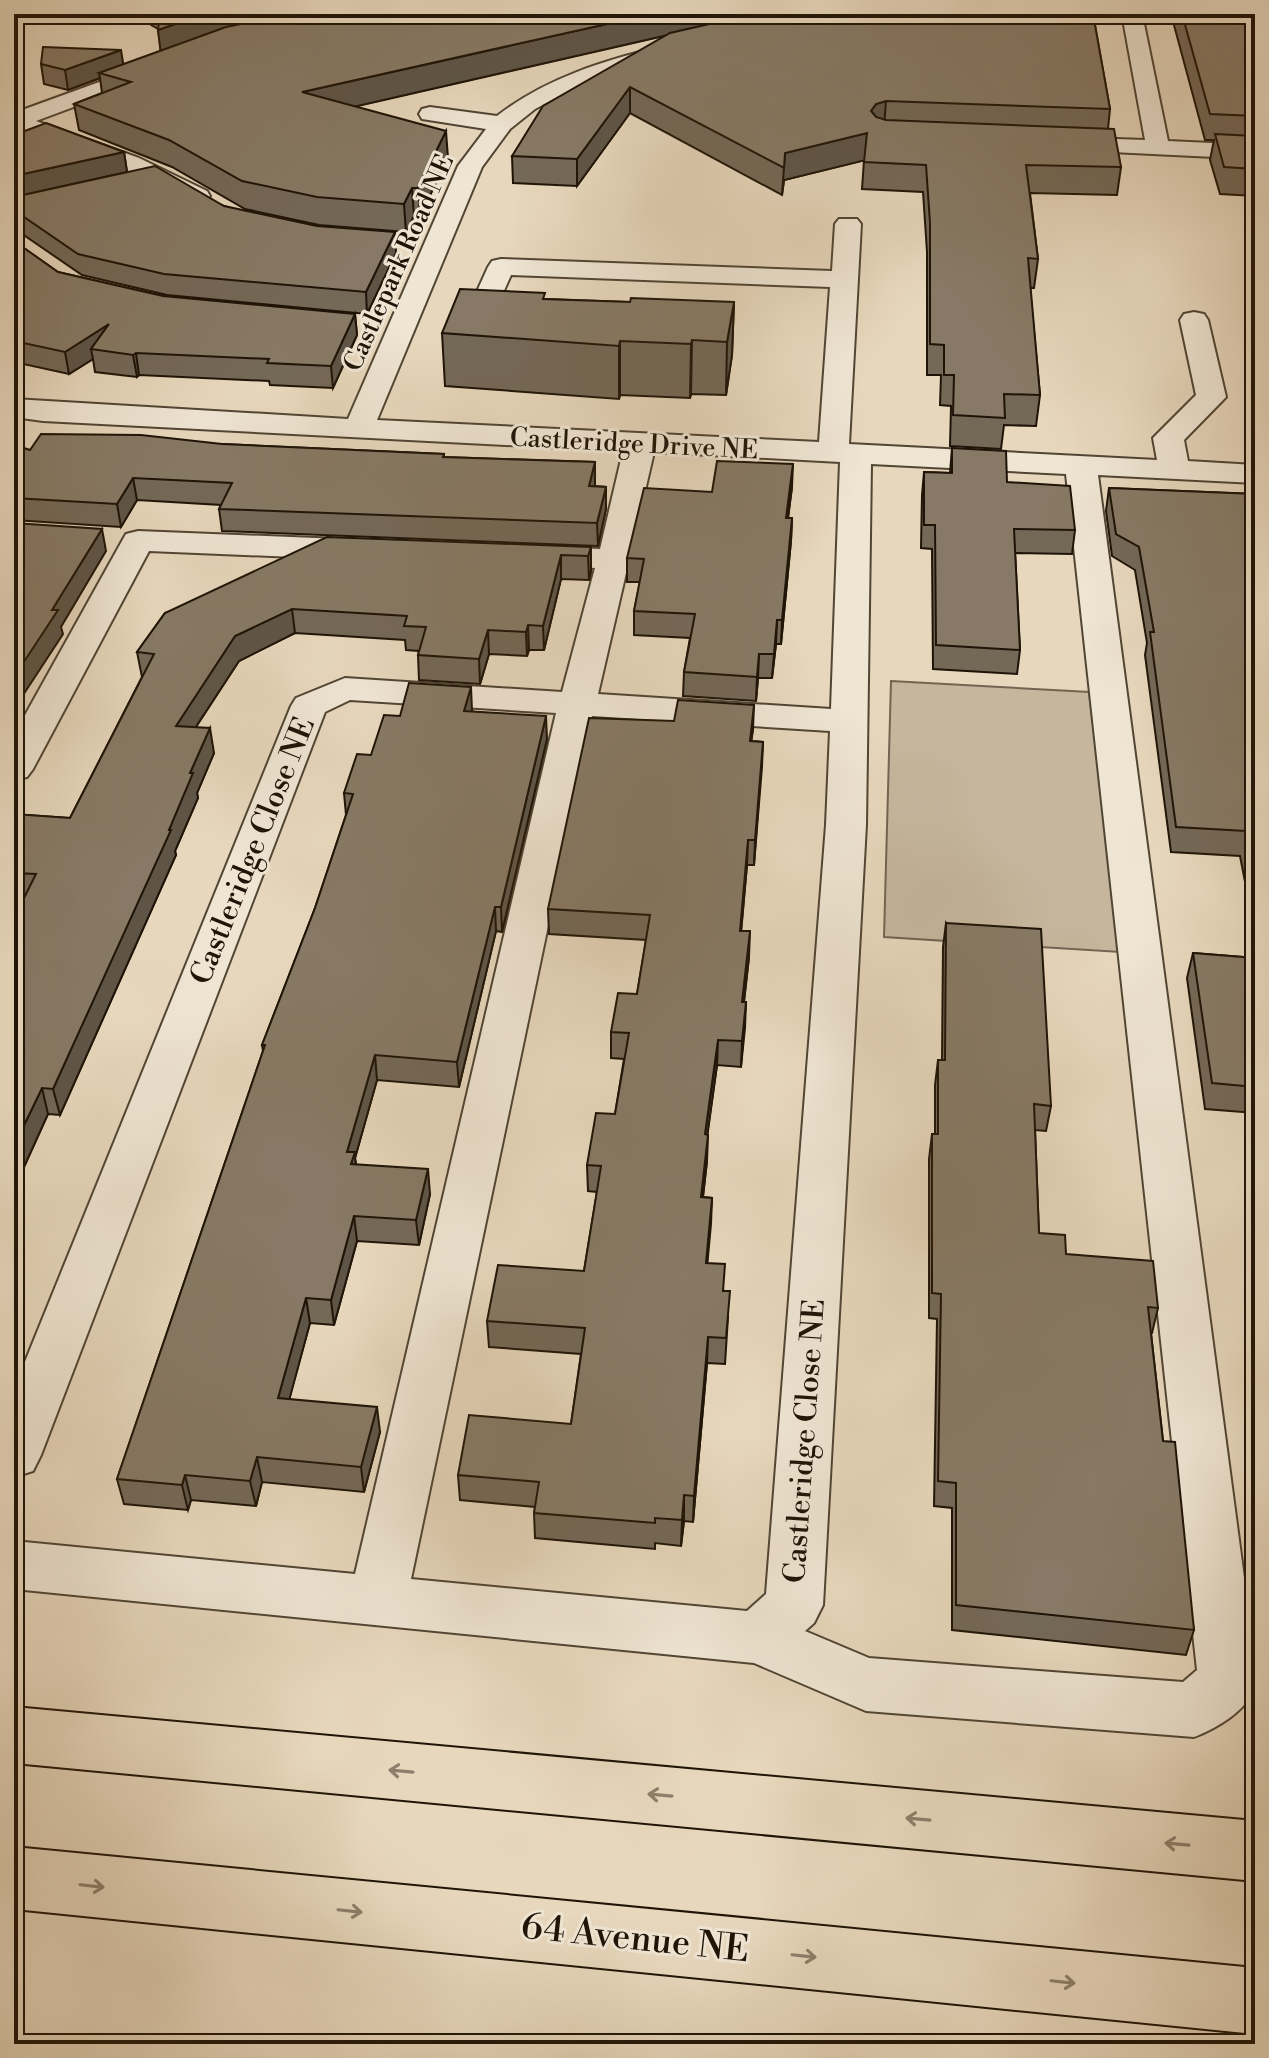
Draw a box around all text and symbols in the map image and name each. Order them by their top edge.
street label: Castlepark Road NE [337,150,461,376]
street label: Castleridge Drive NE [509,422,759,466]
street label: Castleridge Close NE [182,712,324,990]
street label: Castleridge Close NE [776,1297,834,1585]
one-way arrow [388,1763,415,1778]
one-way arrow [647,1787,674,1802]
one-way arrow [906,1812,932,1827]
one-way arrow [1164,1836,1191,1851]
one-way arrow [78,1879,105,1894]
one-way arrow [336,1904,363,1919]
street label: 64 Avenue NE [519,1905,751,1973]
one-way arrow [790,1949,817,1964]
one-way arrow [1049,1974,1076,1989]

